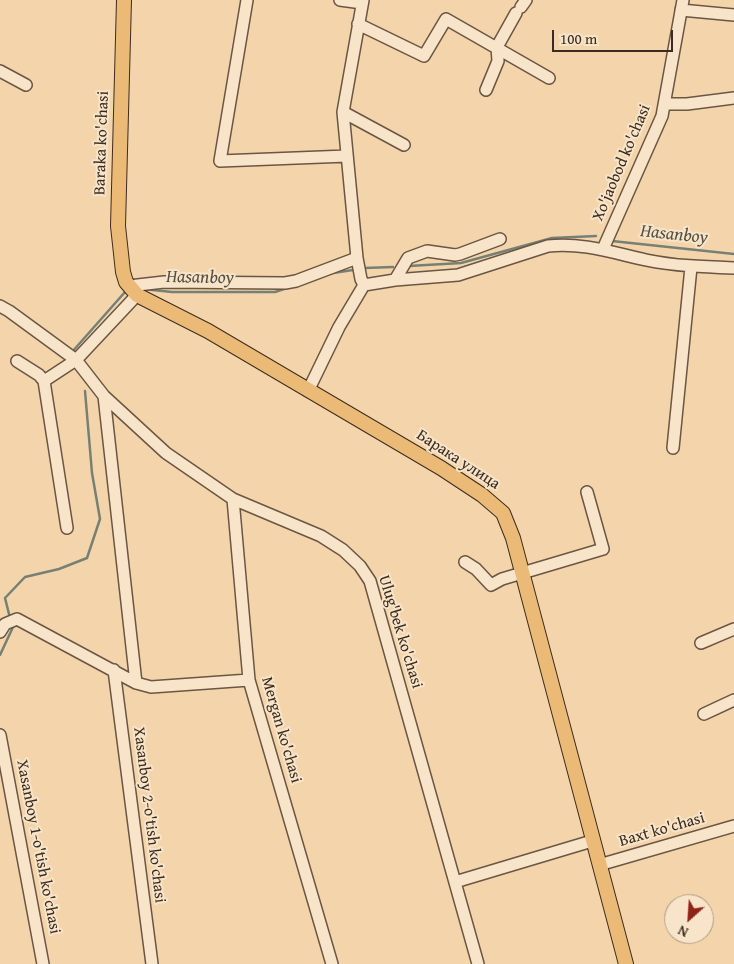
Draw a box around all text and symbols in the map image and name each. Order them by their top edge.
scale bar [554,20,675,52]
text: 100 m [560,28,597,49]
street label: Baraka ko'chasi [91,91,113,195]
street label: Xo'jaobod ko'chasi [589,102,655,224]
water label: Hasanboy [639,221,709,249]
water label: Hasanboy [166,267,234,289]
street label: Барака улица [413,426,503,494]
street label: Ulug'bek ko'chasi [374,573,426,691]
street label: Mergan ko'chasi [257,675,305,785]
street label: Xasanboy 2-o'tish ko'chasi [129,726,169,904]
street label: Xasanboy 1-o'tish ko'chasi [12,758,64,936]
street label: Baxt ko'chasi [617,809,707,851]
north arrow [664,894,714,944]
text: N [674,921,691,943]

